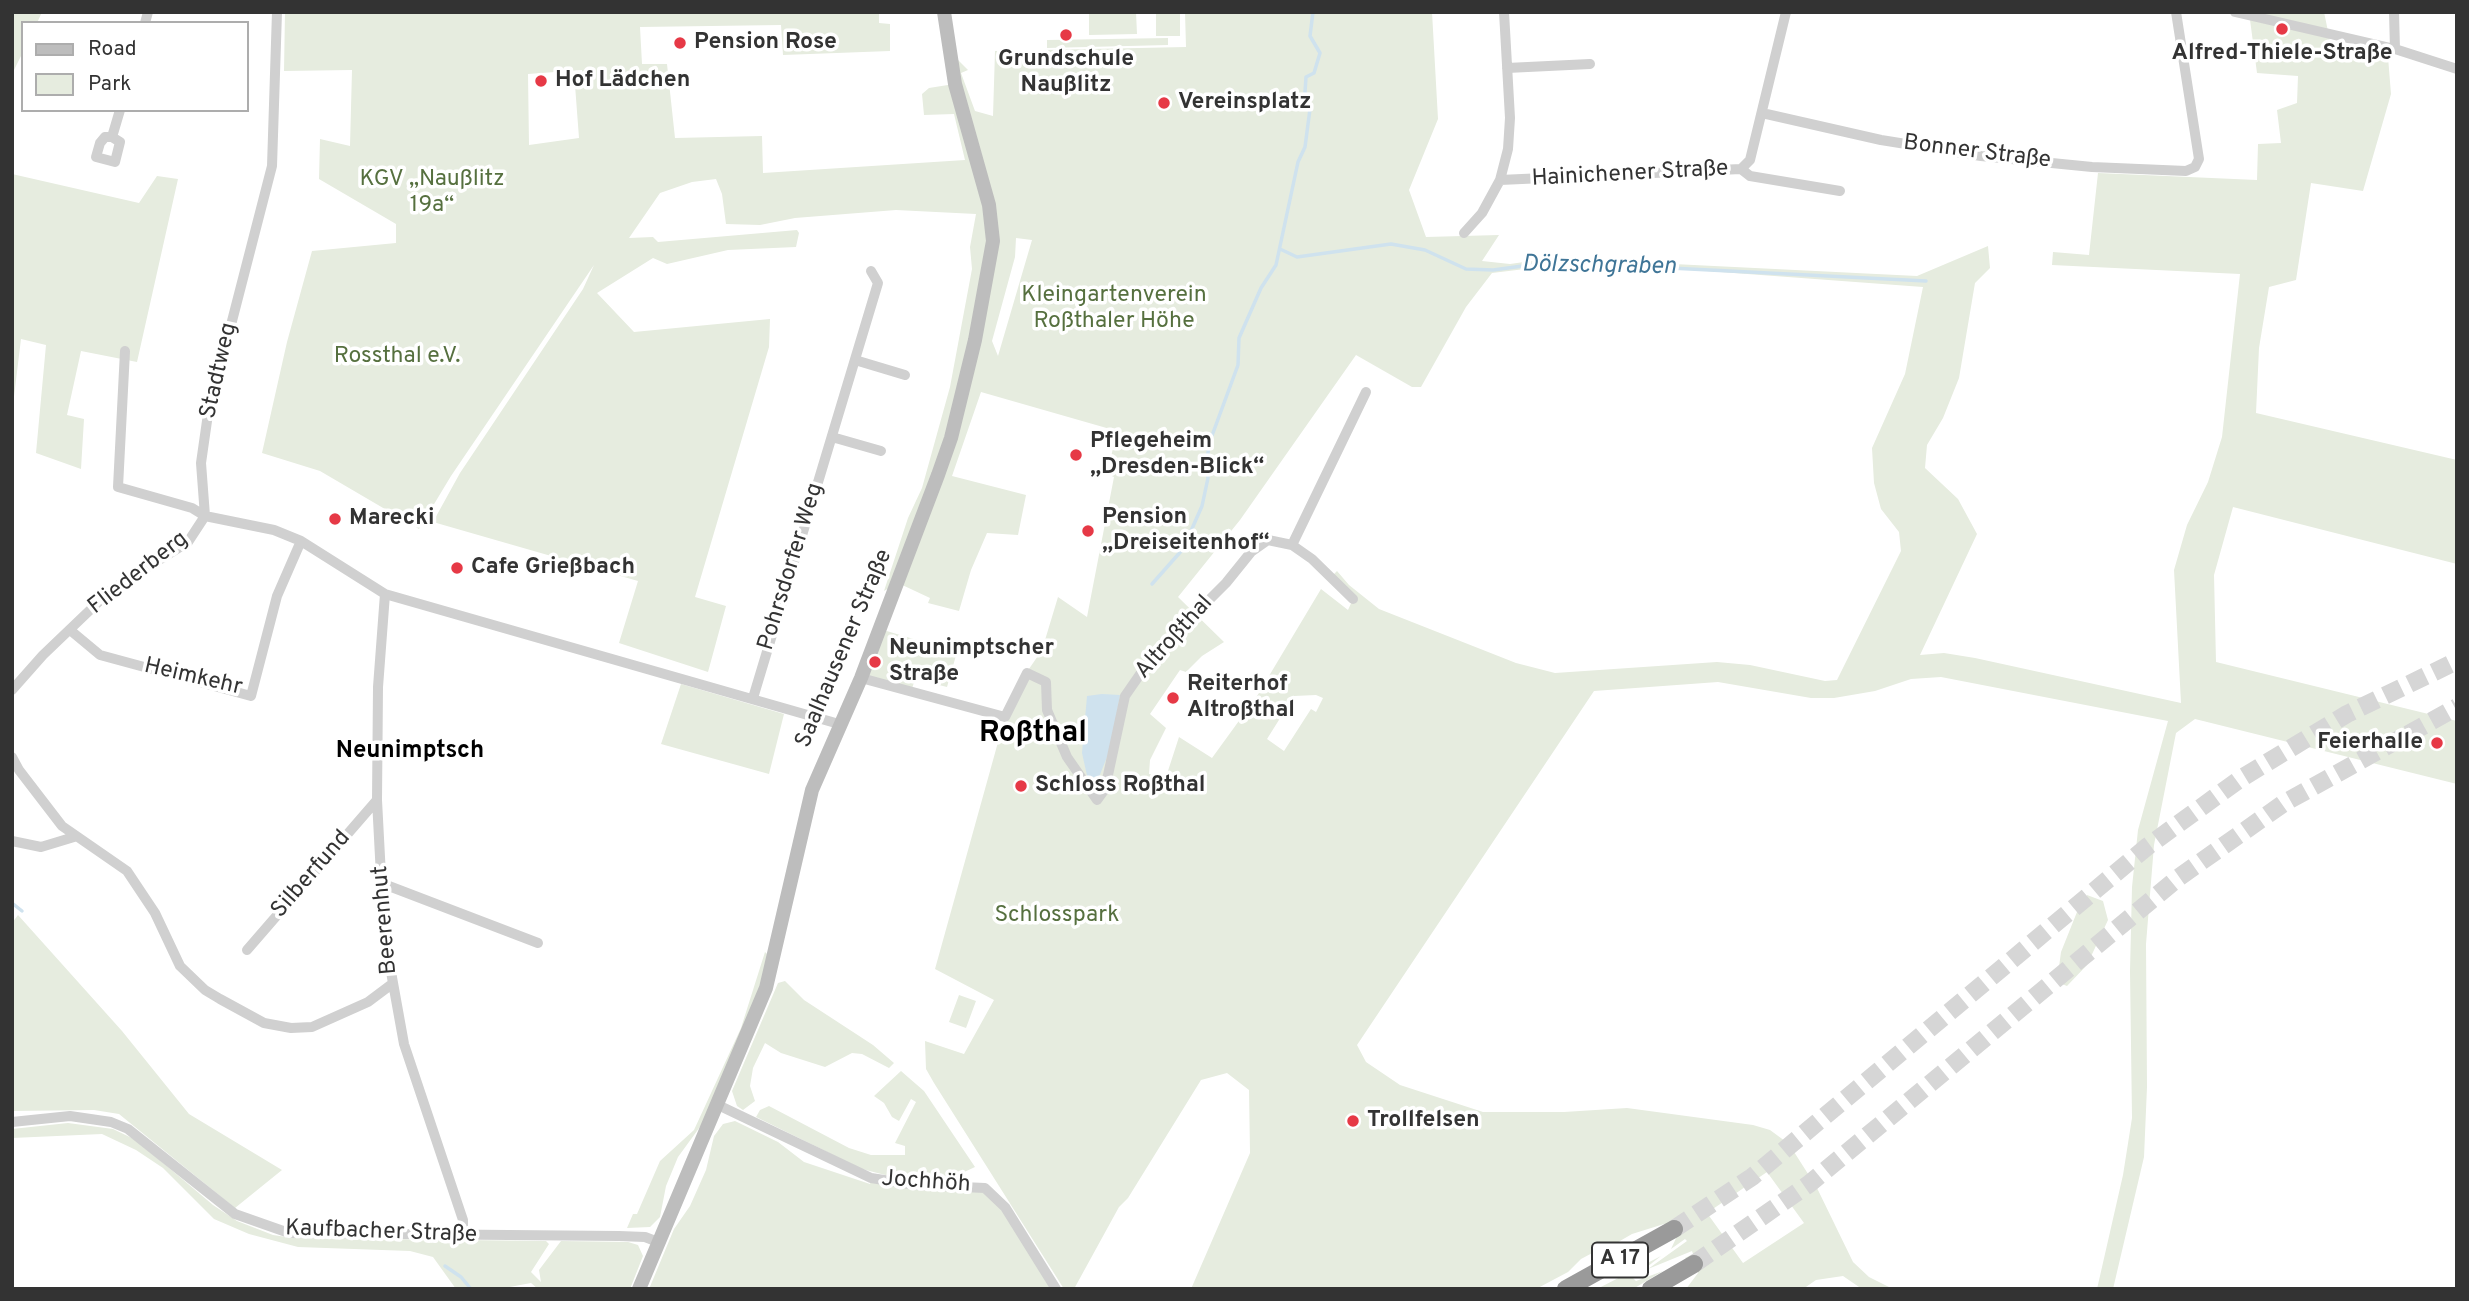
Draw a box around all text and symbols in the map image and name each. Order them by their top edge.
legend [21,21,248,112]
marker: Alfred-Thiele-Straße [2274,21,2290,37]
marker: Grundschule Naußlitz [1058,27,1074,43]
place label: Pension Rose [694,29,837,57]
marker: Pension Rose [672,35,688,51]
text: Road [88,36,137,63]
place label: Alfred-Thiele-Straße [2171,40,2393,68]
place label: Grundschule Naußlitz [998,46,1134,100]
place label: Hof Lädchen [555,67,690,95]
text: Park [88,71,131,98]
marker: Hof Lädchen [533,73,549,89]
place label: Vereinsplatz [1178,89,1311,117]
marker: Vereinsplatz [1156,95,1172,111]
street label: Bonner Straße [1902,130,2052,176]
street label: Hainichener Straße [1531,156,1729,194]
park label: KGV „Naußlitz 19a“ [359,166,505,220]
water label: Dölzschgraben [1522,251,1676,283]
park label: Kleingartenverein Roßthaler Höhe [1021,282,1207,336]
street label: Stadtweg [196,320,244,422]
park label: Rossthal e.V. [334,343,460,371]
place label: Pflegeheim „Dresden-Blick“ [1090,428,1264,482]
marker: Pflegeheim „Dresden-Blick“ [1068,447,1084,463]
street label: Pohrsdorfer Weg [753,480,831,654]
place label: Pension „Dreiseitenhof“ [1102,504,1270,558]
place label: Marecki [349,505,435,533]
marker: Marecki [327,511,343,527]
marker: Pension „Dreiseitenhof“ [1080,523,1096,539]
street label: Fliederberg [84,526,194,622]
street label: Saalhausener Straße [791,546,899,752]
place label: Cafe Grießbach [471,554,635,582]
marker: Cafe Grießbach [449,560,465,576]
street label: Altroßthal [1130,591,1220,685]
place label: Neunimptscher Straße [889,635,1054,689]
street label: Heimkehr [141,653,245,703]
marker: Neunimptscher Straße [867,654,883,670]
place label: Reiterhof Altroßthal [1187,671,1295,725]
marker: Reiterhof Altroßthal [1165,690,1181,706]
district label: Roßthal [979,717,1087,753]
place label: Feierhalle [2317,729,2423,757]
marker: Feierhalle [2429,735,2445,751]
district label: Neunimptsch [336,738,484,766]
place label: Schloss Roßthal [1035,772,1206,800]
marker: Schloss Roßthal [1013,778,1029,794]
street label: Silberfund [266,826,358,924]
street label: Beerenhut [367,864,405,976]
park label: Schlosspark [995,902,1119,930]
place label: Trollfelsen [1367,1107,1480,1135]
marker: Trollfelsen [1345,1113,1361,1129]
street label: Jochhöh [880,1166,972,1200]
street label: Kaufbacher Straße [285,1216,477,1250]
road number: A 17 [1592,1242,1648,1278]

